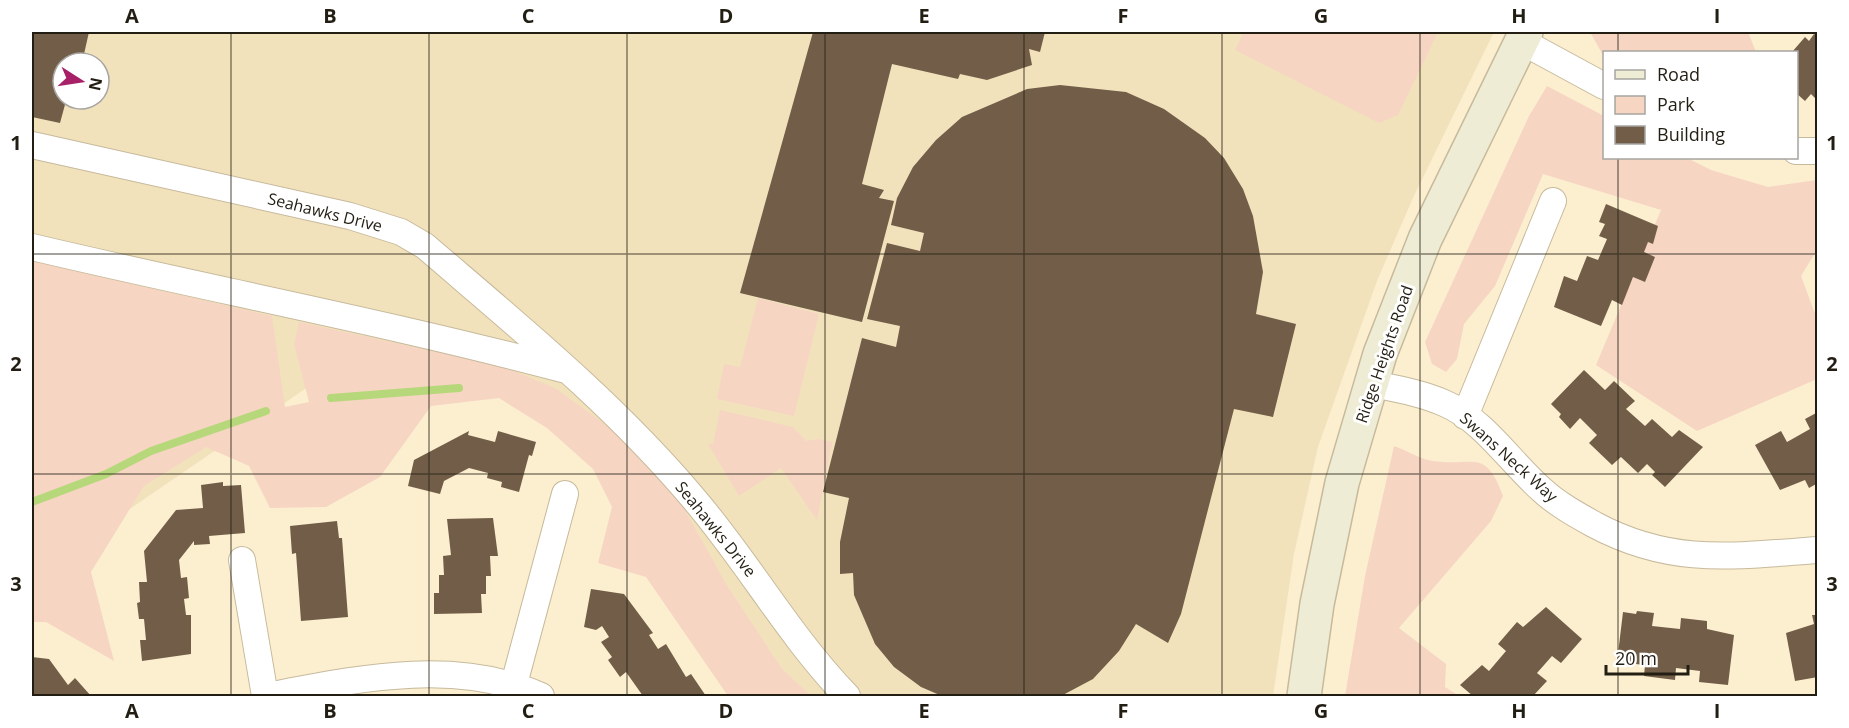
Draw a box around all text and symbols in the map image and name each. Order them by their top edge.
text: A [125,2,139,29]
text: B [323,2,337,29]
text: C [522,2,535,29]
text: D [719,2,733,29]
text: E [918,2,930,29]
text: F [1118,2,1128,29]
text: G [1314,2,1328,29]
text: H [1511,2,1527,29]
text: I [1714,2,1720,29]
north arrow [51,51,111,111]
legend [1603,51,1798,159]
text: Road [1657,62,1700,86]
text: N [84,75,108,93]
text: Park [1657,92,1695,116]
text: Building [1657,122,1725,146]
text: 1 [10,129,22,156]
text: 1 [1826,129,1838,156]
street label: Seahawks Drive [266,187,384,237]
street label: Ridge Heights Road [1350,282,1418,426]
text: 2 [10,350,22,377]
text: 2 [1826,350,1838,377]
street label: Swans Neck Way [1455,407,1563,508]
street label: Seahawks Drive [671,477,761,581]
text: 3 [10,570,22,597]
text: 3 [1826,570,1838,597]
scale bar [1606,638,1688,676]
text: 20 m [1615,646,1657,670]
text: A [125,697,139,724]
text: B [323,697,337,724]
text: C [522,697,535,724]
text: D [719,697,733,724]
text: E [918,697,930,724]
text: F [1118,697,1128,724]
text: G [1314,697,1328,724]
text: H [1511,697,1527,724]
text: I [1714,697,1720,724]

